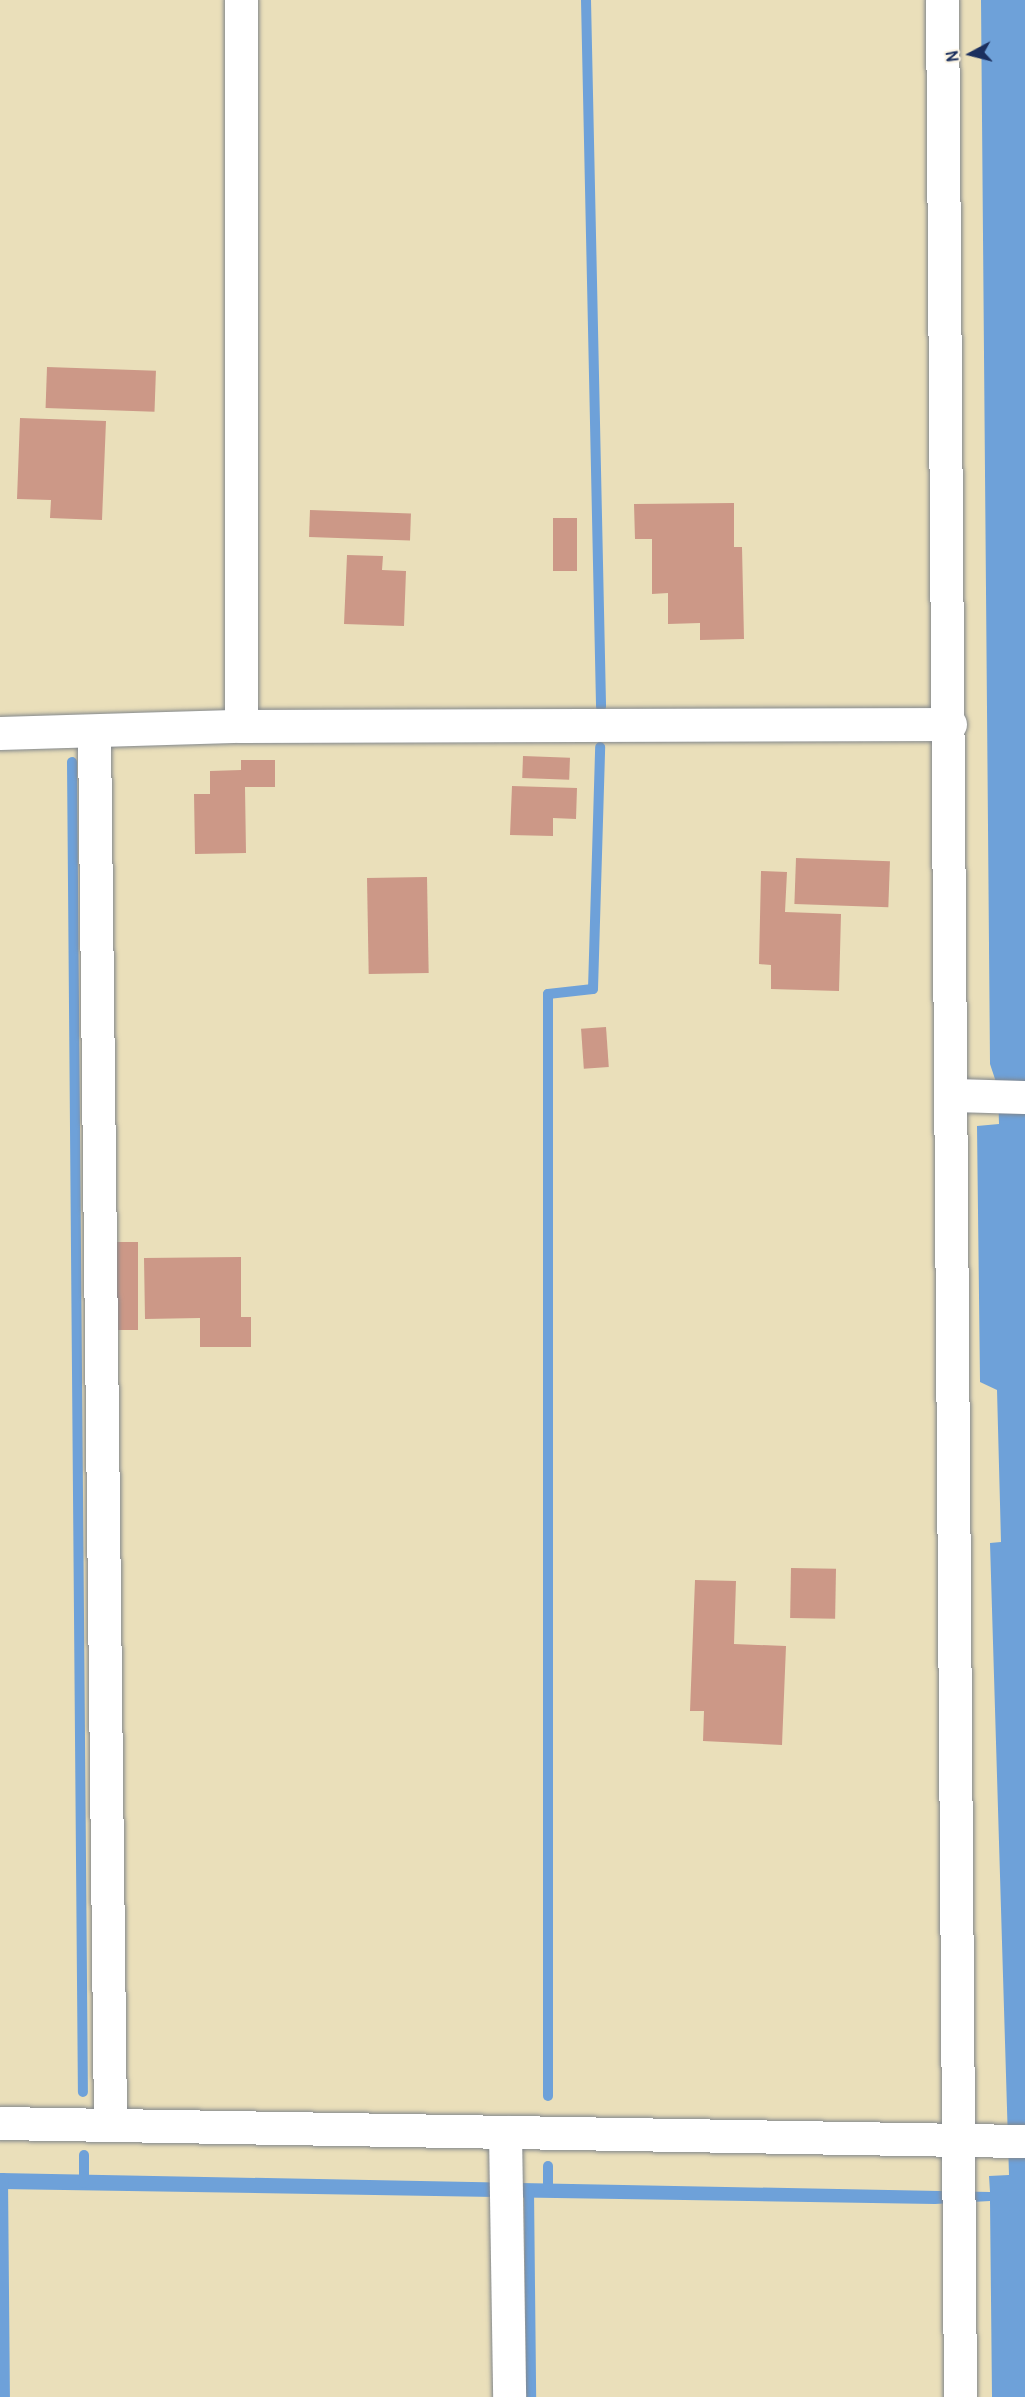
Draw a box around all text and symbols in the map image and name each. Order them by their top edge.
north arrow [941,24,1001,84]
text: N [943,50,964,63]

